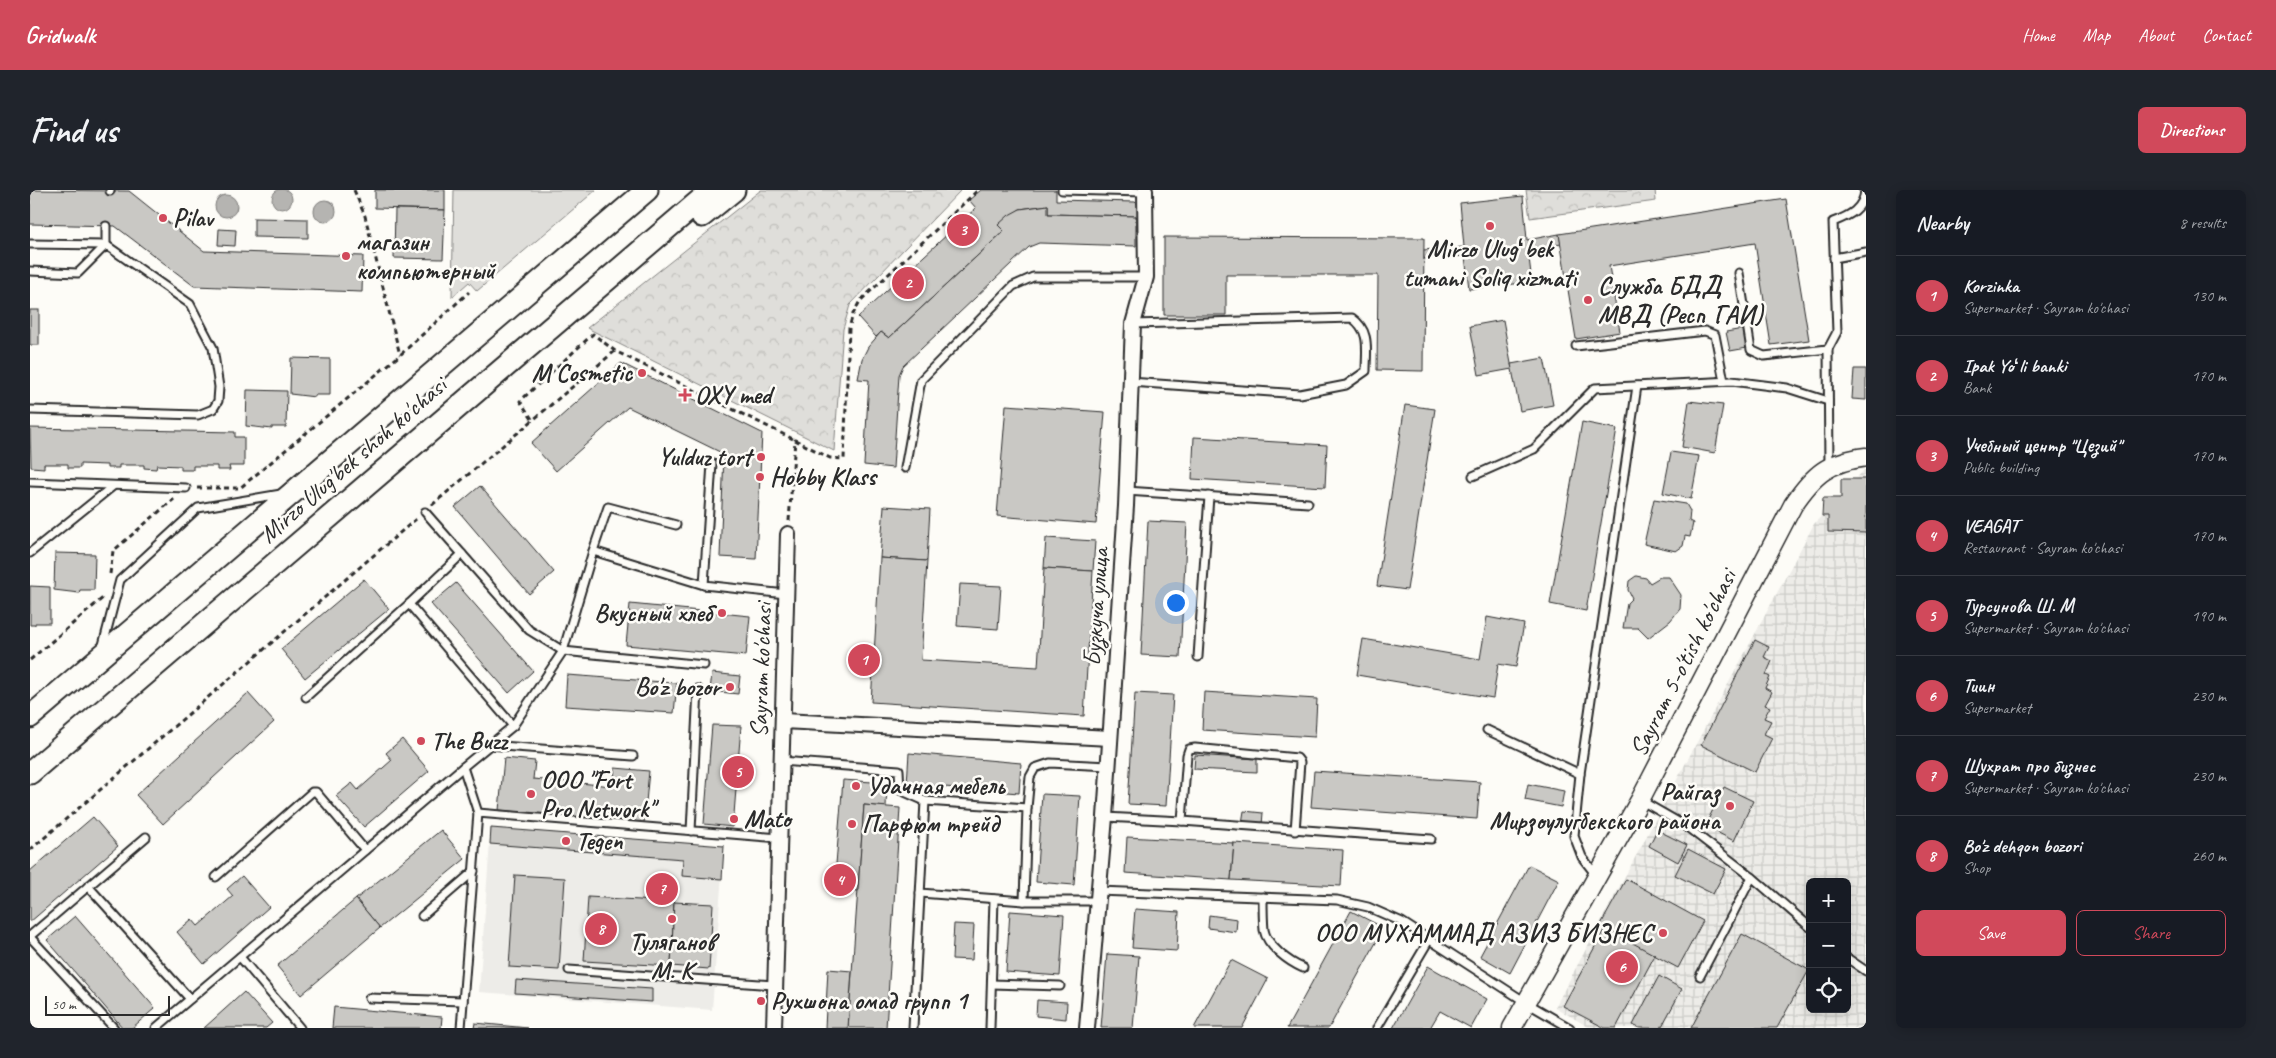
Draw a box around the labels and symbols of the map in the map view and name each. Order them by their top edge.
place label: Pilav [173,202,216,234]
pin: 3 [947,211,979,249]
marker: Pilav [157,212,169,224]
marker: Mirzo Ulugʻbek tumani Soliq xizmati [1484,220,1496,232]
place label: магазин компьютерный [356,226,497,287]
place label: Mirzo Ulugʻbek tumani Soliq xizmati [1404,233,1579,294]
marker: магазин компьютерный [340,250,352,262]
pin: 2 [892,264,924,302]
place label: Служба БДД МВД (Респ ГАИ) [1598,270,1764,331]
marker: Служба БДД МВД (Респ ГАИ) [1582,294,1594,306]
place label: M Cosmetic [532,357,634,389]
marker: M Cosmetic [636,367,648,379]
street label: Mirzo Ulug'bek shoh ko'chasi [253,368,456,550]
place label: OXY med [695,379,776,411]
marker: OXY med [679,389,691,401]
place label: Yulduz tort [658,441,755,473]
marker: Yulduz tort [755,451,767,463]
place label: Hobby Klass [770,461,878,493]
marker: Hobby Klass [754,471,766,483]
street label: Бузкуча улица [1076,544,1117,667]
street label: Sayram 5-o'tish ko'chasi [1622,561,1745,762]
your location [1163,590,1189,616]
place label: Вкусный хлеб [594,597,718,629]
street label: Sayram ko'chasi [743,599,779,738]
marker: Вкусный хлеб [716,607,728,619]
pin: 1 [848,641,880,679]
place label: Bo'z bozor [635,671,723,703]
marker: Bo'z bozor [724,681,736,693]
place label: The Buzz [431,725,509,757]
marker: The Buzz [415,735,427,747]
pin: 5 [722,753,754,791]
place label: ООО "Fort Pro Network" [541,764,659,825]
place label: Удачная мебель [866,770,1006,802]
place label: Райгаз Мирзоулугбекского района [1489,776,1722,837]
marker: Удачная мебель [850,780,862,792]
marker: ООО "Fort Pro Network" [525,788,537,800]
marker: Райгаз Мирзоулугбекского района [1724,800,1736,812]
place label: Mato [744,803,794,835]
place label: Парфюм трейд [862,808,1001,840]
marker: Mato [728,813,740,825]
marker: Парфюм трейд [846,818,858,830]
place label: Tegen [576,825,623,857]
marker: Tegen [560,835,572,847]
pin: 4 [824,861,856,899]
pin: 7 [646,870,678,908]
pin: 8 [585,910,617,948]
marker: Туляганов М. К [666,913,678,925]
place label: ООО МУХАММАД АЗИЗ БИЗНЕС [1315,917,1657,949]
place label: Туляганов М. К [629,926,721,987]
marker: ООО МУХАММАД АЗИЗ БИЗНЕС [1657,927,1669,939]
pin: 6 [1606,948,1638,986]
place label: Рухшона омад групп 1 [771,985,970,1017]
scale bar [45,993,170,1016]
marker: Рухшона омад групп 1 [755,995,767,1007]

